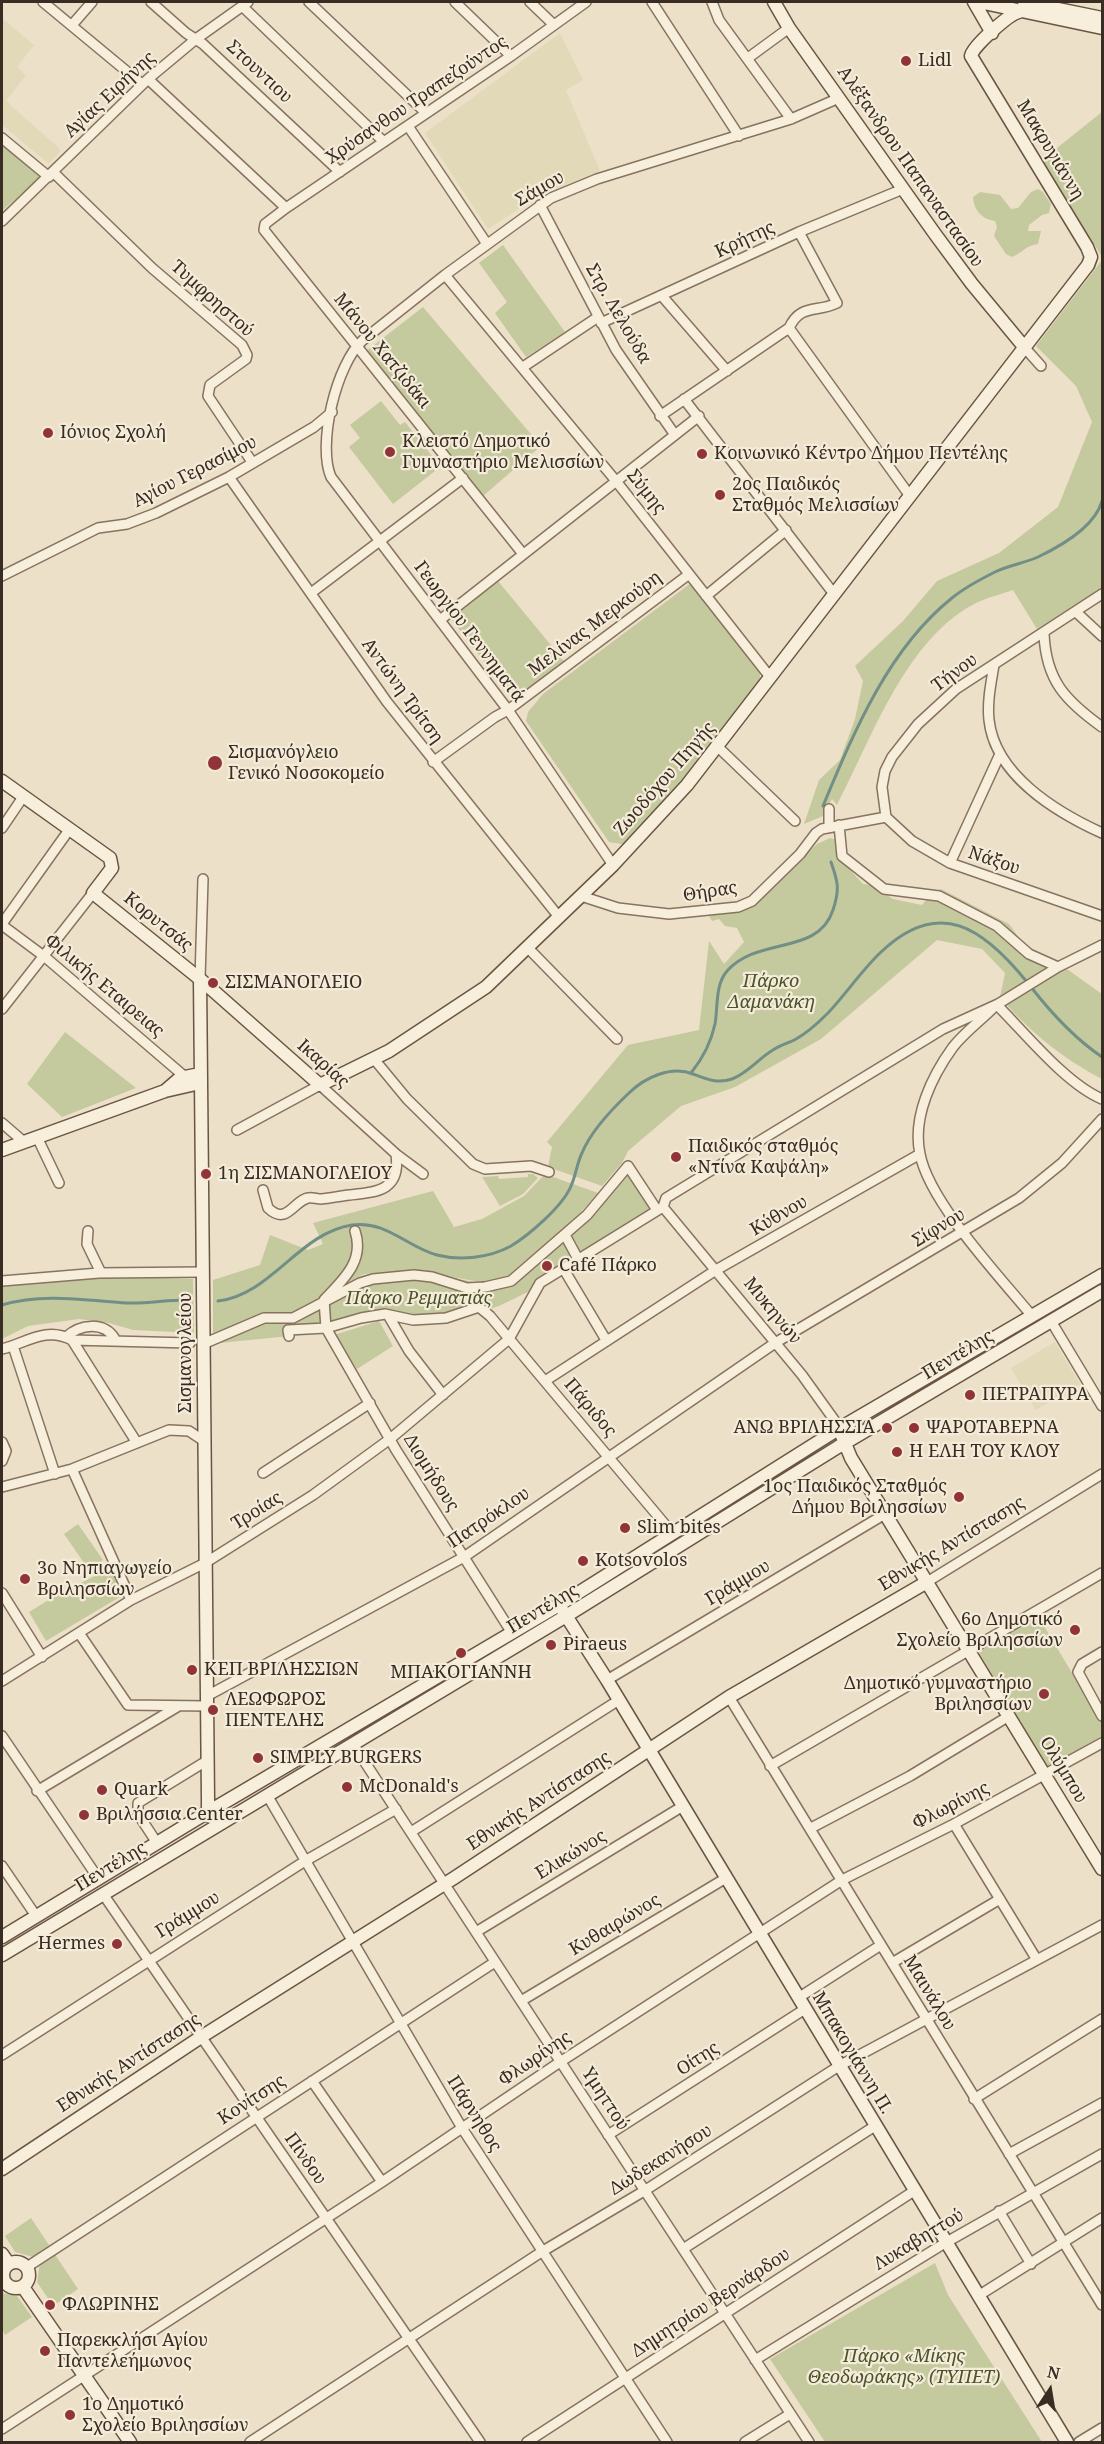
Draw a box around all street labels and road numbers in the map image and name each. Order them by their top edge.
street label: Χρύσανθου Τραπεζούντος [322,31,512,169]
street label: Στουντιου [222,36,296,108]
street label: Αγίας Ειρήνης [60,47,160,143]
street label: Αλέξανδρου Παπαναστασίου [832,62,988,272]
street label: Μακρυγιάννη [1012,96,1088,204]
street label: Σάμου [512,166,568,212]
street label: Κρήτης [712,217,778,263]
street label: Τυμφρηστού [166,256,258,342]
street label: Στρ. Λελούδα [581,260,655,368]
street label: Μάνου Χατζιδάκι [329,289,435,413]
street label: Αγίου Γερασίμου [129,431,261,513]
street label: Σύμης [622,465,670,519]
street label: Γεωργίου Γεννηματά [409,557,529,707]
street label: Μελίνας Μερκούρη [524,567,666,681]
street label: Αντώνη Τρίτση [357,634,447,748]
street label: Τήνου [928,649,982,697]
street label: Ζωοδόχου Πηγής [610,718,720,840]
street label: Νάξου [965,842,1023,880]
street label: Θήρας [681,877,739,907]
street label: Κορυτσάς [119,888,197,956]
street label: Φιλικής Εταιρειας [40,930,168,1042]
street label: Ικαρίας [293,1035,353,1093]
street label: Κύθνου [747,1191,811,1241]
street label: Σίφνου [909,1204,969,1252]
street label: Μυκηνών [738,1273,806,1349]
street label: Σισμανογλείου [175,1293,197,1413]
street label: Πεντέλης [918,1325,998,1385]
street label: Πάριδος [559,1374,621,1442]
street label: Διομήδους [399,1430,463,1516]
street label: Πατρόκλου [444,1483,534,1553]
street label: Τροίας [228,1487,286,1535]
street label: Εθνικής Αντίστασης [875,1492,1029,1596]
street label: Γράμμου [702,1555,774,1611]
street label: Πεντέλης [503,1579,583,1639]
street label: Ολύμπου [1035,1733,1091,1807]
street label: Εθνικής Αντίστασης [463,1747,615,1855]
street label: Φλωρίνης [909,1777,993,1835]
street label: Ελικώνος [532,1826,610,1884]
street label: Πεντέλης [71,1837,151,1897]
street label: Γράμμου [152,1887,224,1943]
street label: Κυθαιρώνος [565,1889,665,1961]
street label: Μαινάλου [898,1951,960,2035]
street label: Μπακογιάννη Π. [807,1988,897,2118]
street label: Εθνικής Αντίστασης [53,2009,205,2117]
street label: Φλωρίνης [494,2027,576,2091]
street label: Οίτης [673,2037,723,2081]
street label: Υμηττού [577,2063,633,2135]
street label: Κονίτσης [214,2070,290,2130]
street label: Πάρνηθος [442,2072,506,2156]
street label: Δωδεκανήσου [606,2120,716,2200]
street label: Πίνδου [279,2129,331,2189]
street label: Λυκαβηττού [870,2205,968,2275]
street label: Δημητρίου Βερνάρδου [628,2244,794,2362]

